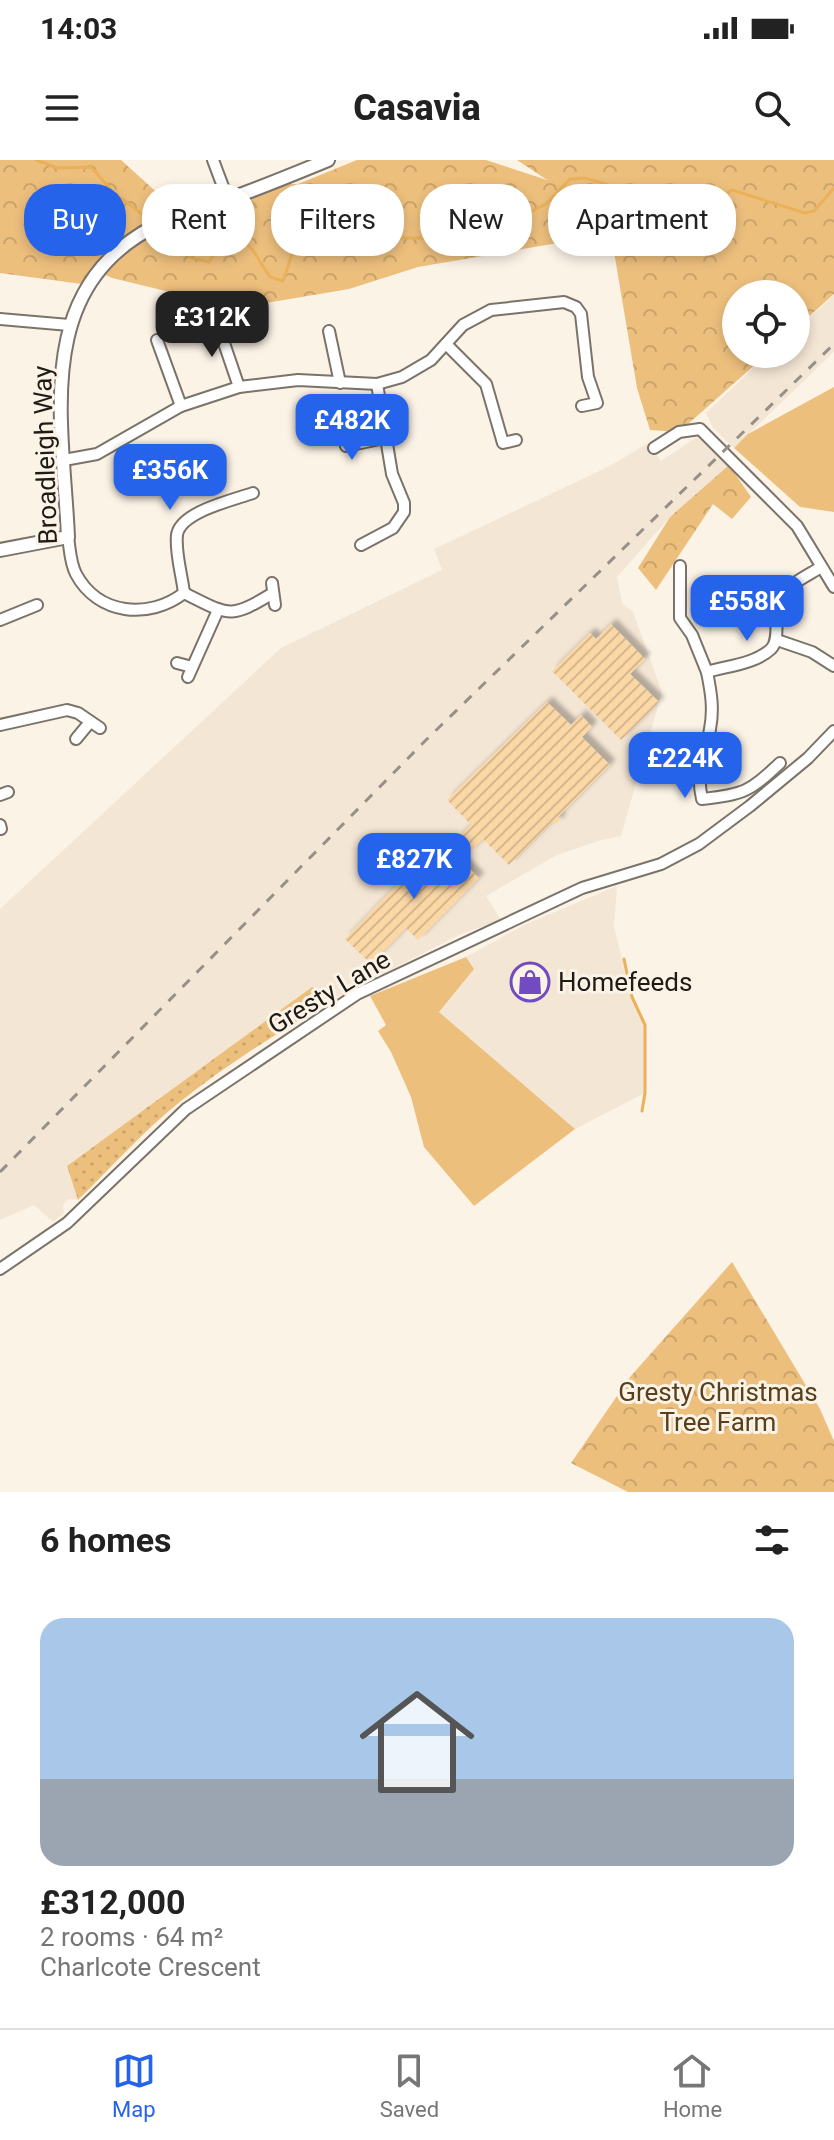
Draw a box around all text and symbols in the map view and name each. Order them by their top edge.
text: 14:03 [40,11,117,46]
icon: menu [40,86,84,130]
icon: search [750,86,794,130]
text: Casavia [353,87,481,129]
chip: Buy [24,184,126,256]
chip: Rent [142,184,255,256]
chip: Filters [271,184,404,256]
chip: New [420,184,532,256]
chip: Apartment [548,184,736,256]
map controls [722,280,810,368]
button: locate [722,280,810,368]
pin: £312K [156,291,268,359]
text: £312K [174,302,250,332]
street label: Broadleigh Way [27,365,63,545]
pin: £482K [296,394,408,462]
text: £482K [314,405,390,435]
pin: £356K [114,444,226,512]
text: £356K [132,455,208,485]
pin: £558K [691,575,803,643]
text: £558K [709,586,785,616]
pin: £224K [629,732,741,800]
text: £224K [647,743,723,773]
pin: £827K [358,833,470,901]
text: £827K [376,844,452,874]
street label: Gresty Lane [263,944,395,1040]
shop icon: Homefeeds [509,961,551,1003]
place label: Homefeeds [558,967,692,997]
park label: Gresty Christmas Tree Farm [618,1377,818,1437]
icon: filters [750,1518,794,1562]
text: 6 homes [40,1520,171,1560]
icon: home [345,1670,489,1814]
text: £312,000 [40,1882,186,1922]
text: 2 rooms · 64 m² [40,1922,223,1952]
text: Charlcote Crescent [40,1952,261,1982]
tab: Map [112,2049,156,2122]
tab: Saved [380,2049,439,2122]
tab: Home [663,2049,722,2122]

